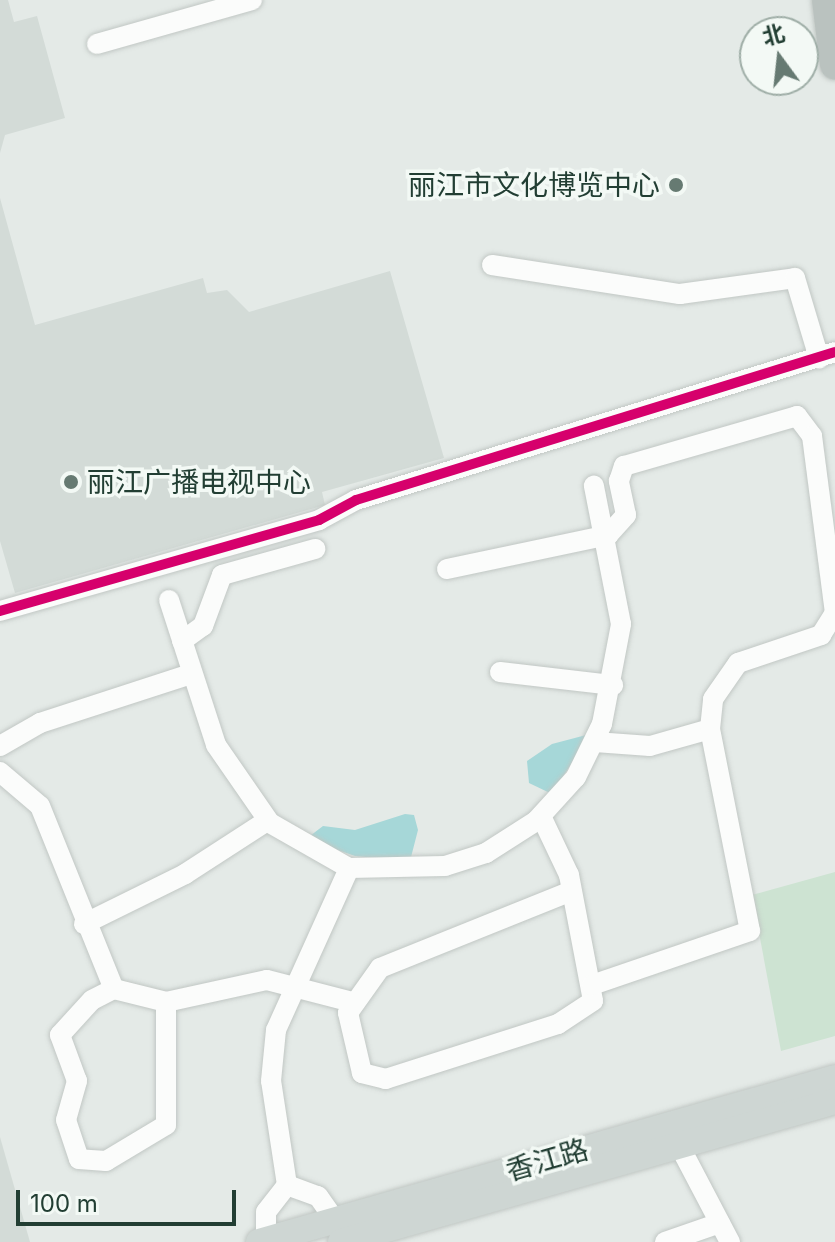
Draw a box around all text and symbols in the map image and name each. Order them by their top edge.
north arrow [739,16,819,96]
text: 北 [759,19,787,50]
place label: 丽江市文化博览中心 [408,168,660,202]
marker: 丽江市文化博览中心 [667,176,685,194]
place label: 丽江广播电视中心 [87,465,311,499]
marker: 丽江广播电视中心 [62,473,80,491]
street label: 香江路 [502,1132,592,1188]
scale bar [20,1174,240,1224]
text: 100 m [30,1189,98,1218]

